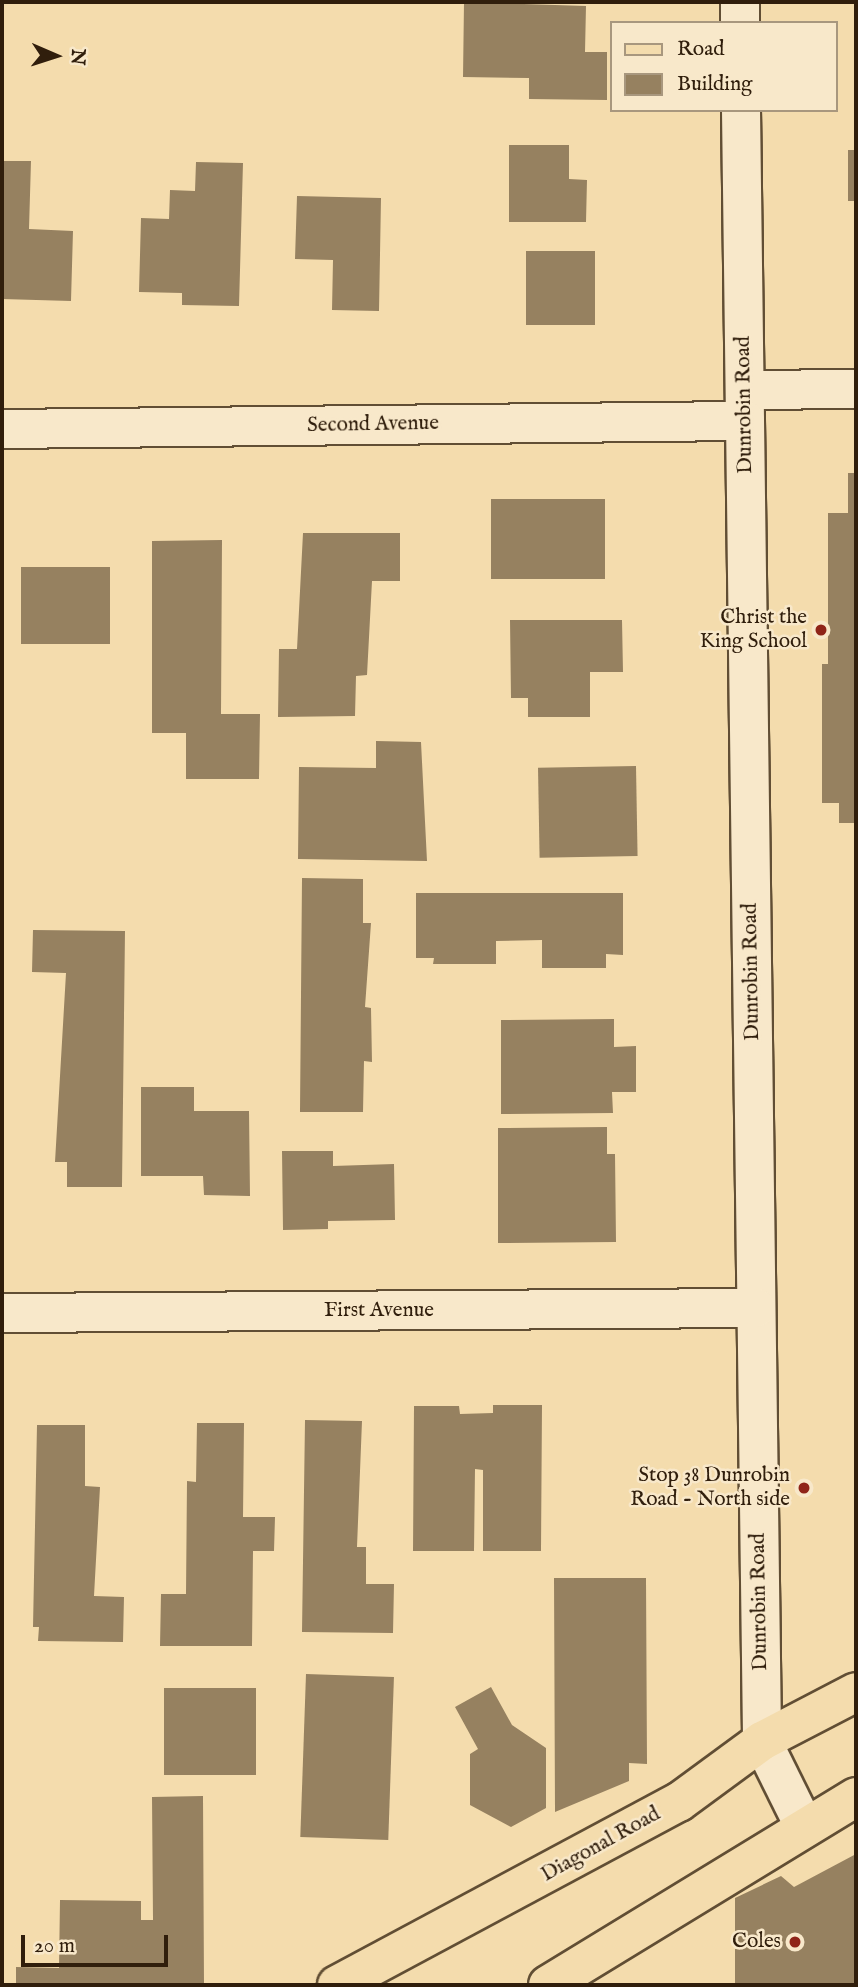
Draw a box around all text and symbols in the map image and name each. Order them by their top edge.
north arrow [21,21,91,91]
legend [610,21,837,112]
text: Road [677,36,724,63]
text: N [65,48,89,66]
text: Building [677,71,752,98]
street label: Dunrobin Road [731,336,759,474]
street label: Second Avenue [307,411,439,439]
place label: Christ the King School [700,605,807,655]
marker: Christ the King School [813,622,829,638]
street label: Dunrobin Road [738,903,766,1041]
street label: First Avenue [324,1298,434,1324]
place label: Stop 38 Dunrobin Road - North side [630,1463,790,1513]
marker: Stop 38 Dunrobin Road - North side [796,1480,812,1496]
street label: Dunrobin Road [746,1533,774,1671]
street label: Diagonal Road [537,1802,665,1888]
scale bar [24,1920,172,1964]
place label: Coles [732,1929,781,1955]
text: 20 m [34,1933,75,1960]
marker: Coles [787,1934,803,1950]

